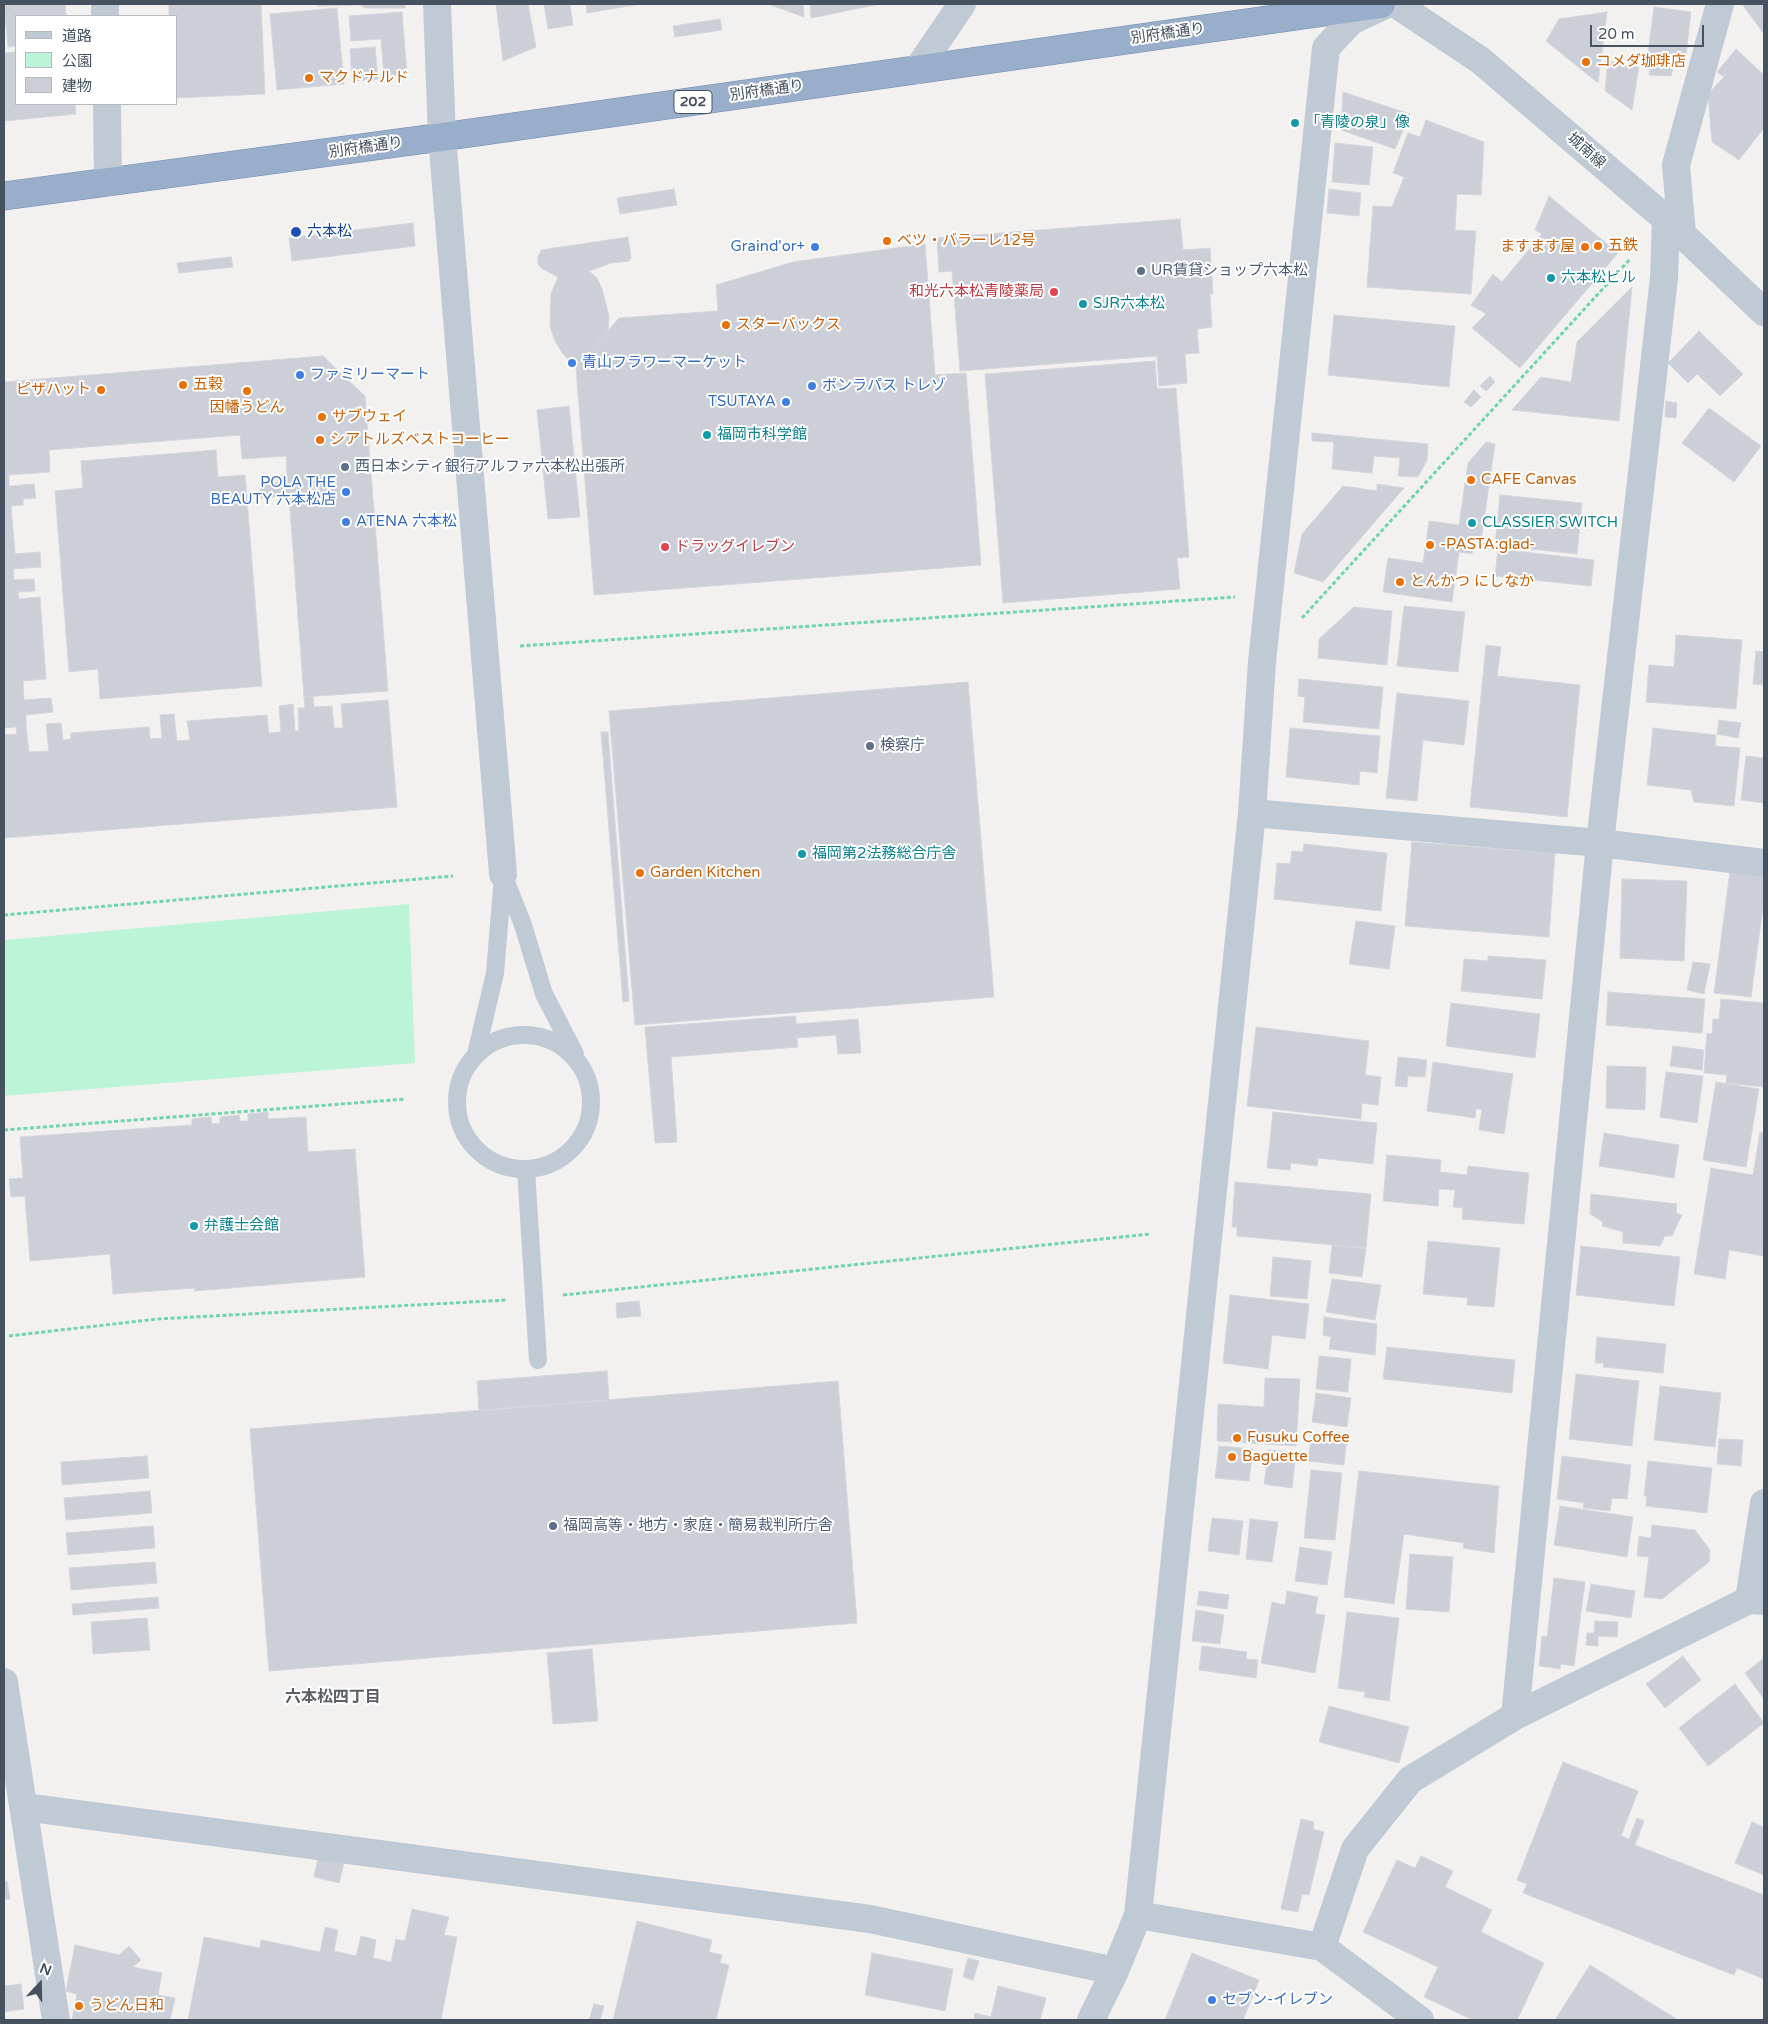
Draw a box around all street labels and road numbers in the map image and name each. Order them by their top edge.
street label: 別府橋通り [1130,20,1206,48]
street label: 別府橋通り [729,77,805,105]
road number: 202 [674,90,712,114]
street label: 城南線 [1563,129,1609,173]
street label: 別府橋通り [328,134,404,162]

